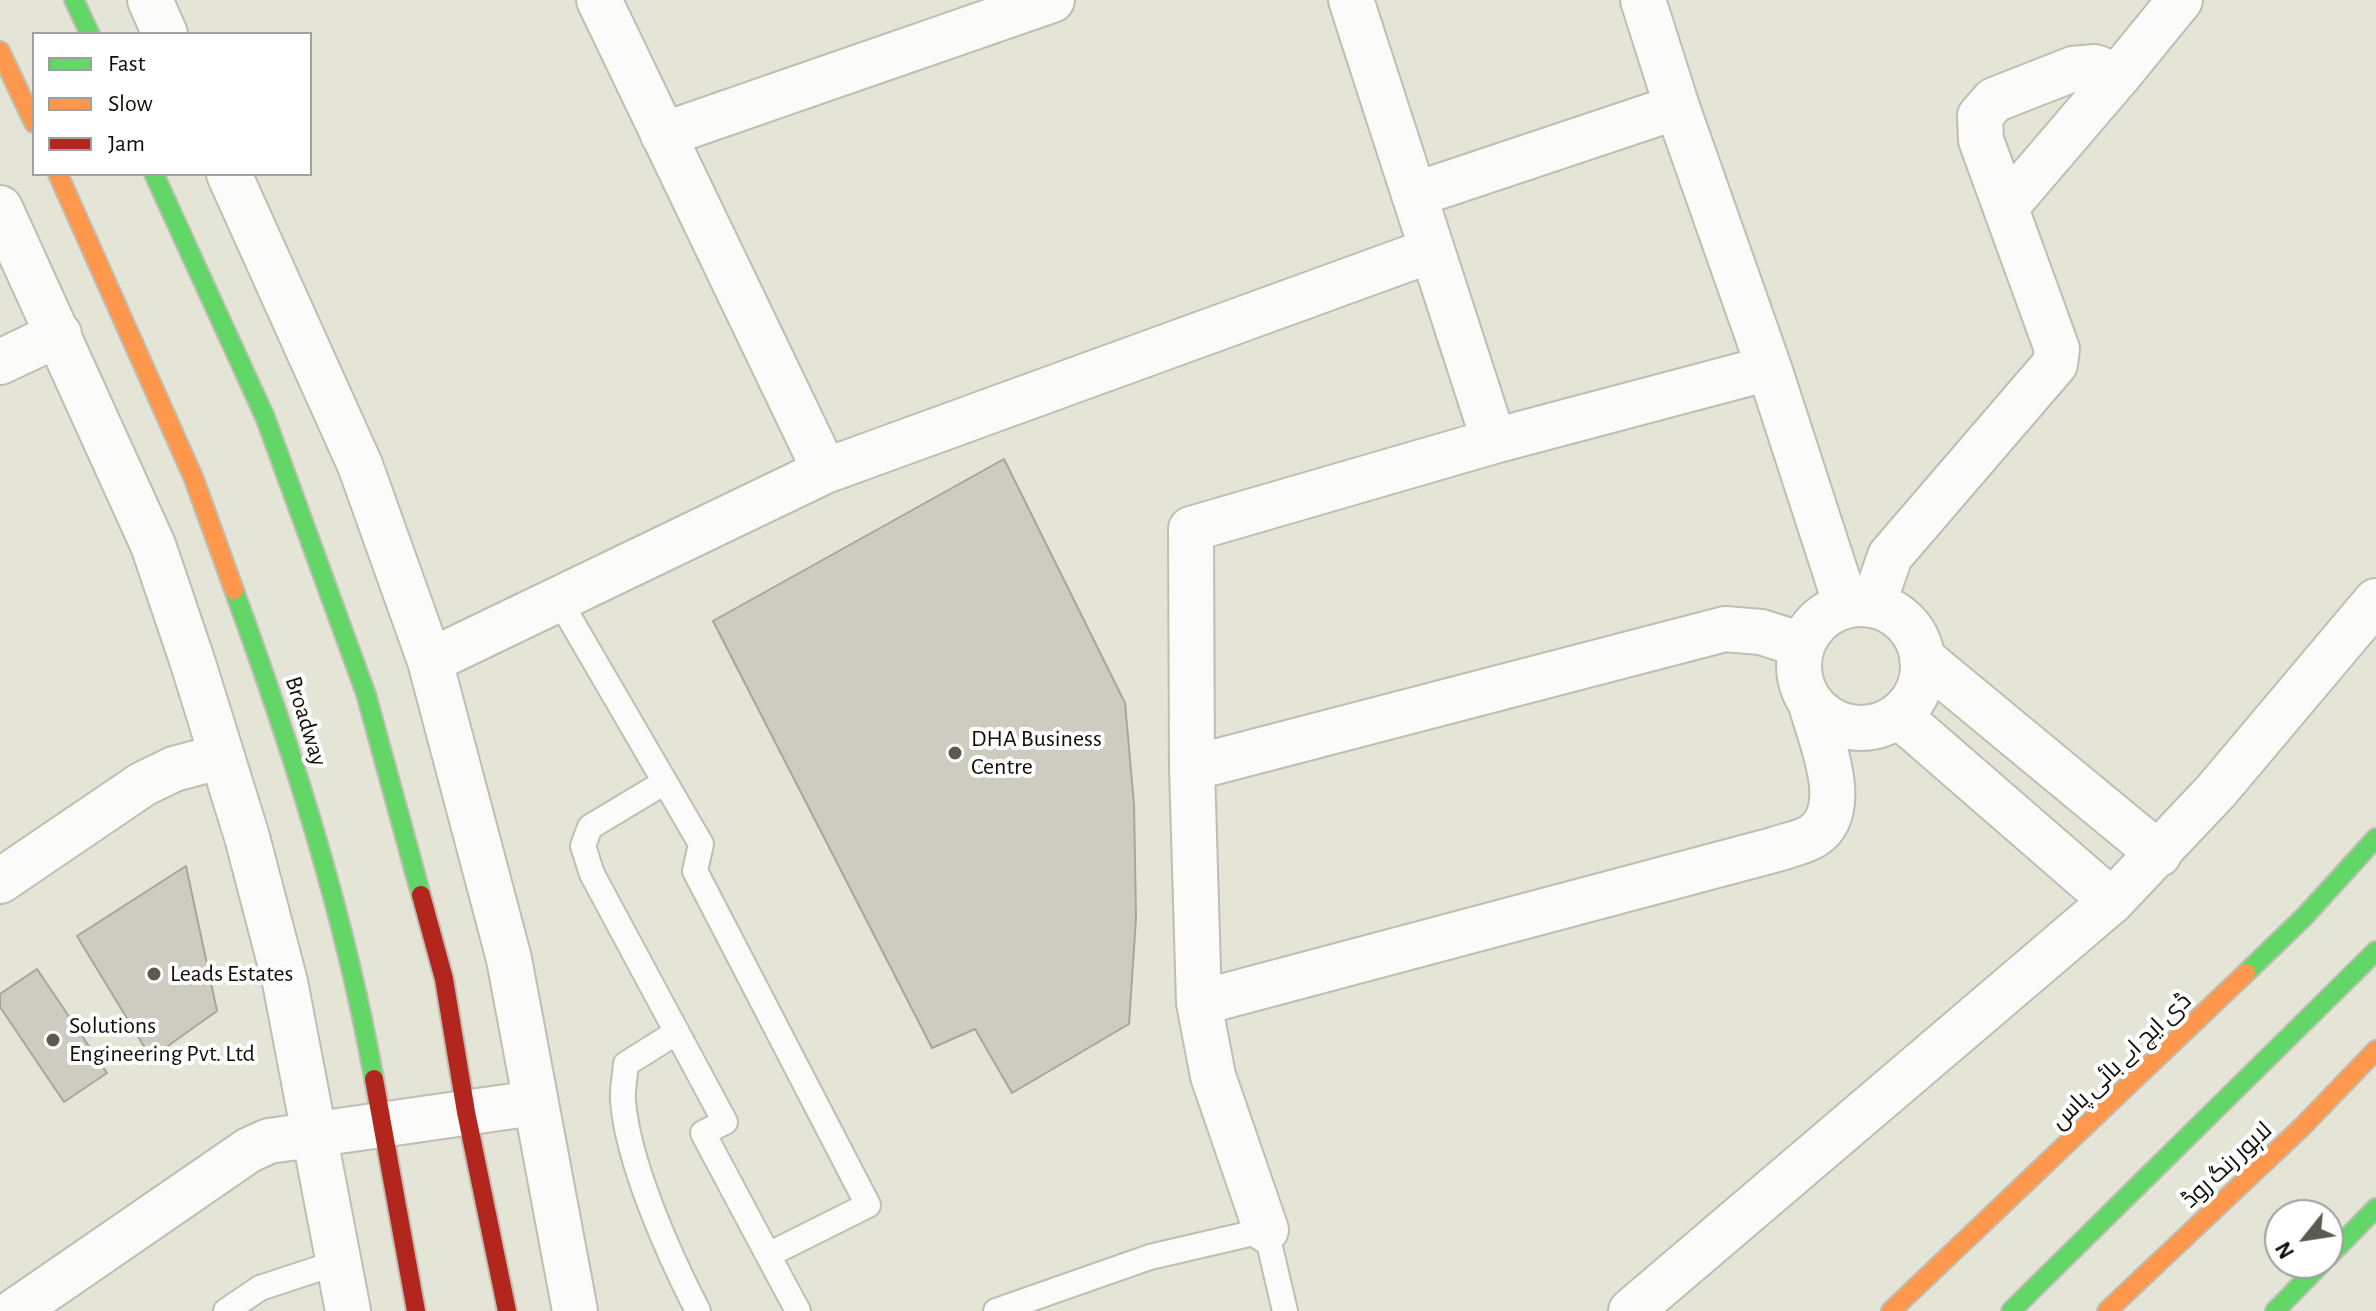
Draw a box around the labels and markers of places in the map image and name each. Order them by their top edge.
place label: DHA Business Centre [971,725,1102,781]
marker: DHA Business Centre [946,744,964,762]
place label: Leads Estates [170,960,294,988]
marker: Leads Estates [145,965,163,983]
place label: Solutions Engineering Pvt. Ltd [69,1012,255,1068]
marker: Solutions Engineering Pvt. Ltd [44,1031,62,1049]

